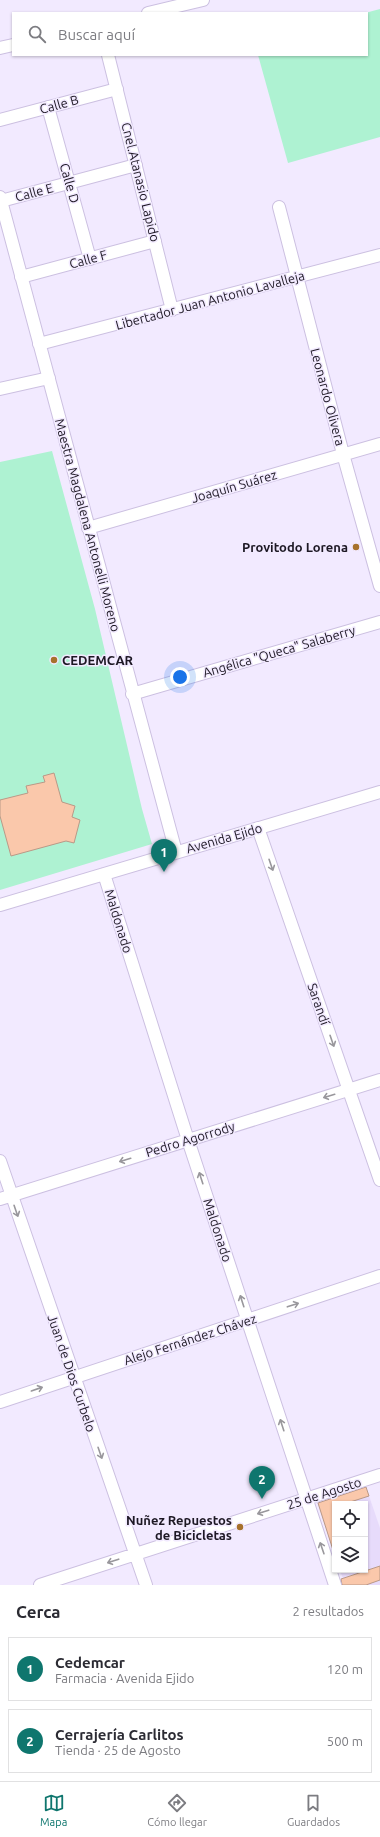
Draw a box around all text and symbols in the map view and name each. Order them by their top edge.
search box [12,12,368,56]
icon: search [26,23,48,45]
text: Buscar aquí [58,26,135,43]
street label: Calle B [38,92,80,116]
street label: Cnel.Atanasio Lapido [119,121,163,243]
street label: Calle D [58,161,82,205]
street label: Calle E [13,180,55,204]
street label: Calle F [68,247,109,271]
street label: Libertador Juan Antonio Lavalleja [114,268,306,332]
street label: Leonardo Olivera [308,347,348,447]
street label: Maestra Magdalena Antonelli Moreno [53,417,123,633]
street label: Joaquín Suárez [190,467,278,505]
place label: Provitodo Lorena [242,540,348,554]
marker: Provitodo Lorena [351,542,361,552]
street label: Angélica "Queca" Salaberry [201,623,357,680]
place label: CEDEMCAR [62,653,134,667]
marker: CEDEMCAR [49,655,59,665]
your location [170,667,190,687]
street label: Avenida Ejido [184,820,264,856]
pin: 1 [151,839,177,872]
one-way arrow [267,859,275,871]
street label: Maldonado [103,887,135,955]
street label: Sarandí [305,981,333,1028]
one-way arrow [328,1034,336,1046]
one-way arrow [324,1092,336,1100]
street label: Pedro Agorrody [144,1119,236,1159]
one-way arrow [119,1157,132,1164]
one-way arrow [197,1171,204,1184]
street label: Maldonado [201,1196,235,1264]
one-way arrow [13,1205,21,1217]
one-way arrow [237,1295,245,1307]
one-way arrow [287,1301,300,1308]
street label: Alejo Fernández Chávez [122,1311,258,1367]
street label: Juan de Dios Curbelo [45,1312,99,1434]
one-way arrow [30,1385,43,1392]
one-way arrow [278,1418,285,1431]
one-way arrow [97,1447,104,1460]
pin: 2 [249,1466,275,1499]
street label: 25 de Agosto [285,1474,363,1512]
map controls [332,1501,368,1573]
button: locate [332,1501,368,1537]
one-way arrow [257,1509,269,1517]
place label: Nuñez Repuestos de Bicicletas [126,1513,232,1542]
marker: Nuñez Repuestos de Bicicletas [235,1522,245,1532]
button: layers [332,1537,368,1573]
one-way arrow [318,1542,326,1554]
one-way arrow [106,1558,119,1565]
text: Cerca [16,1602,61,1621]
text: 2 resultados [293,1604,364,1618]
text: Cedemcar [55,1654,125,1671]
text: 1 [26,1662,34,1676]
text: 120 m [327,1662,363,1676]
text: Farmacia · Avenida Ejido [55,1671,194,1685]
text: Cerrajería Carlitos [55,1726,184,1743]
text: 2 [26,1734,34,1748]
text: 500 m [327,1734,363,1748]
text: Tienda · 25 de Agosto [55,1743,181,1757]
tab: Mapa [40,1792,67,1828]
tab: Cómo llegar [147,1792,207,1828]
tab: Guardados [287,1792,340,1828]

